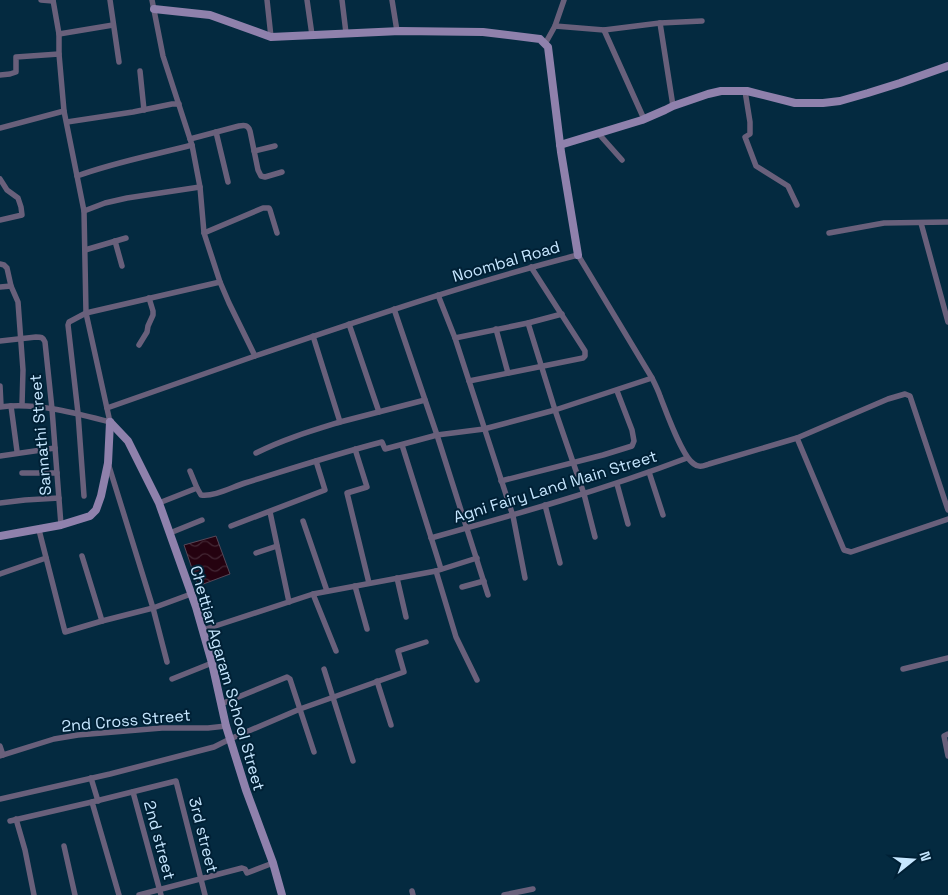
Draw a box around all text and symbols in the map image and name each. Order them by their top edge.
street label: Noombal Road [450,236,562,287]
street label: Sannathi Street [25,374,56,496]
street label: Agni Fairy Land Main Street [451,445,659,527]
street label: Chettiar Agaram School Street [185,563,270,793]
street label: 2nd Cross Street [61,704,192,737]
street label: 3rd street [184,795,223,875]
street label: 2nd street [139,798,180,882]
north arrow [888,835,938,885]
text: N [915,849,935,863]

